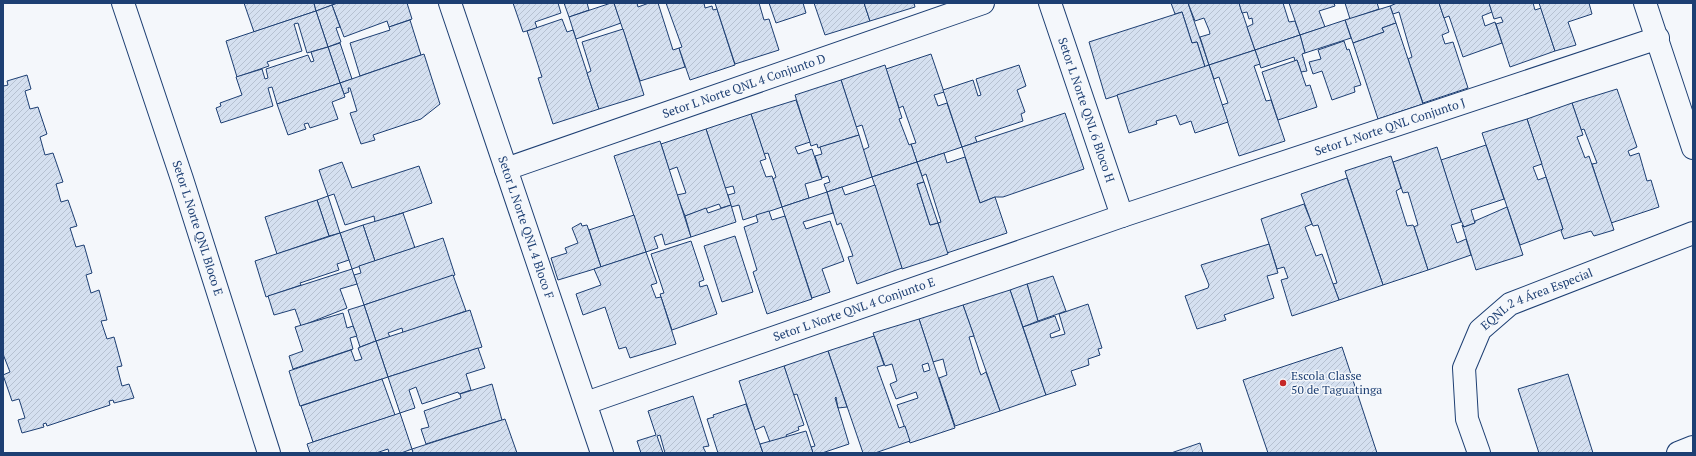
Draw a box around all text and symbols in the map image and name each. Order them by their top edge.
street label: Setor L Norte QNL 6 Bloco H [1055,35,1118,185]
street label: Setor L Norte QNL 4 Conjunto D [660,50,827,121]
street label: Setor L Norte QNL Conjunto J [1312,95,1467,159]
street label: Setor L Norte QNL 4 Bloco F [495,154,557,301]
street label: Setor L Norte QNL Bloco E [169,158,226,297]
street label: EQNL 2 4 Área Especial [1477,265,1595,333]
street label: Setor L Norte QNL 4 Conjunto E [771,274,937,344]
place label: Escola Classe 50 de Taguatinga [1291,368,1382,397]
marker: Escola Classe 50 de Taguatinga [1278,378,1288,388]

